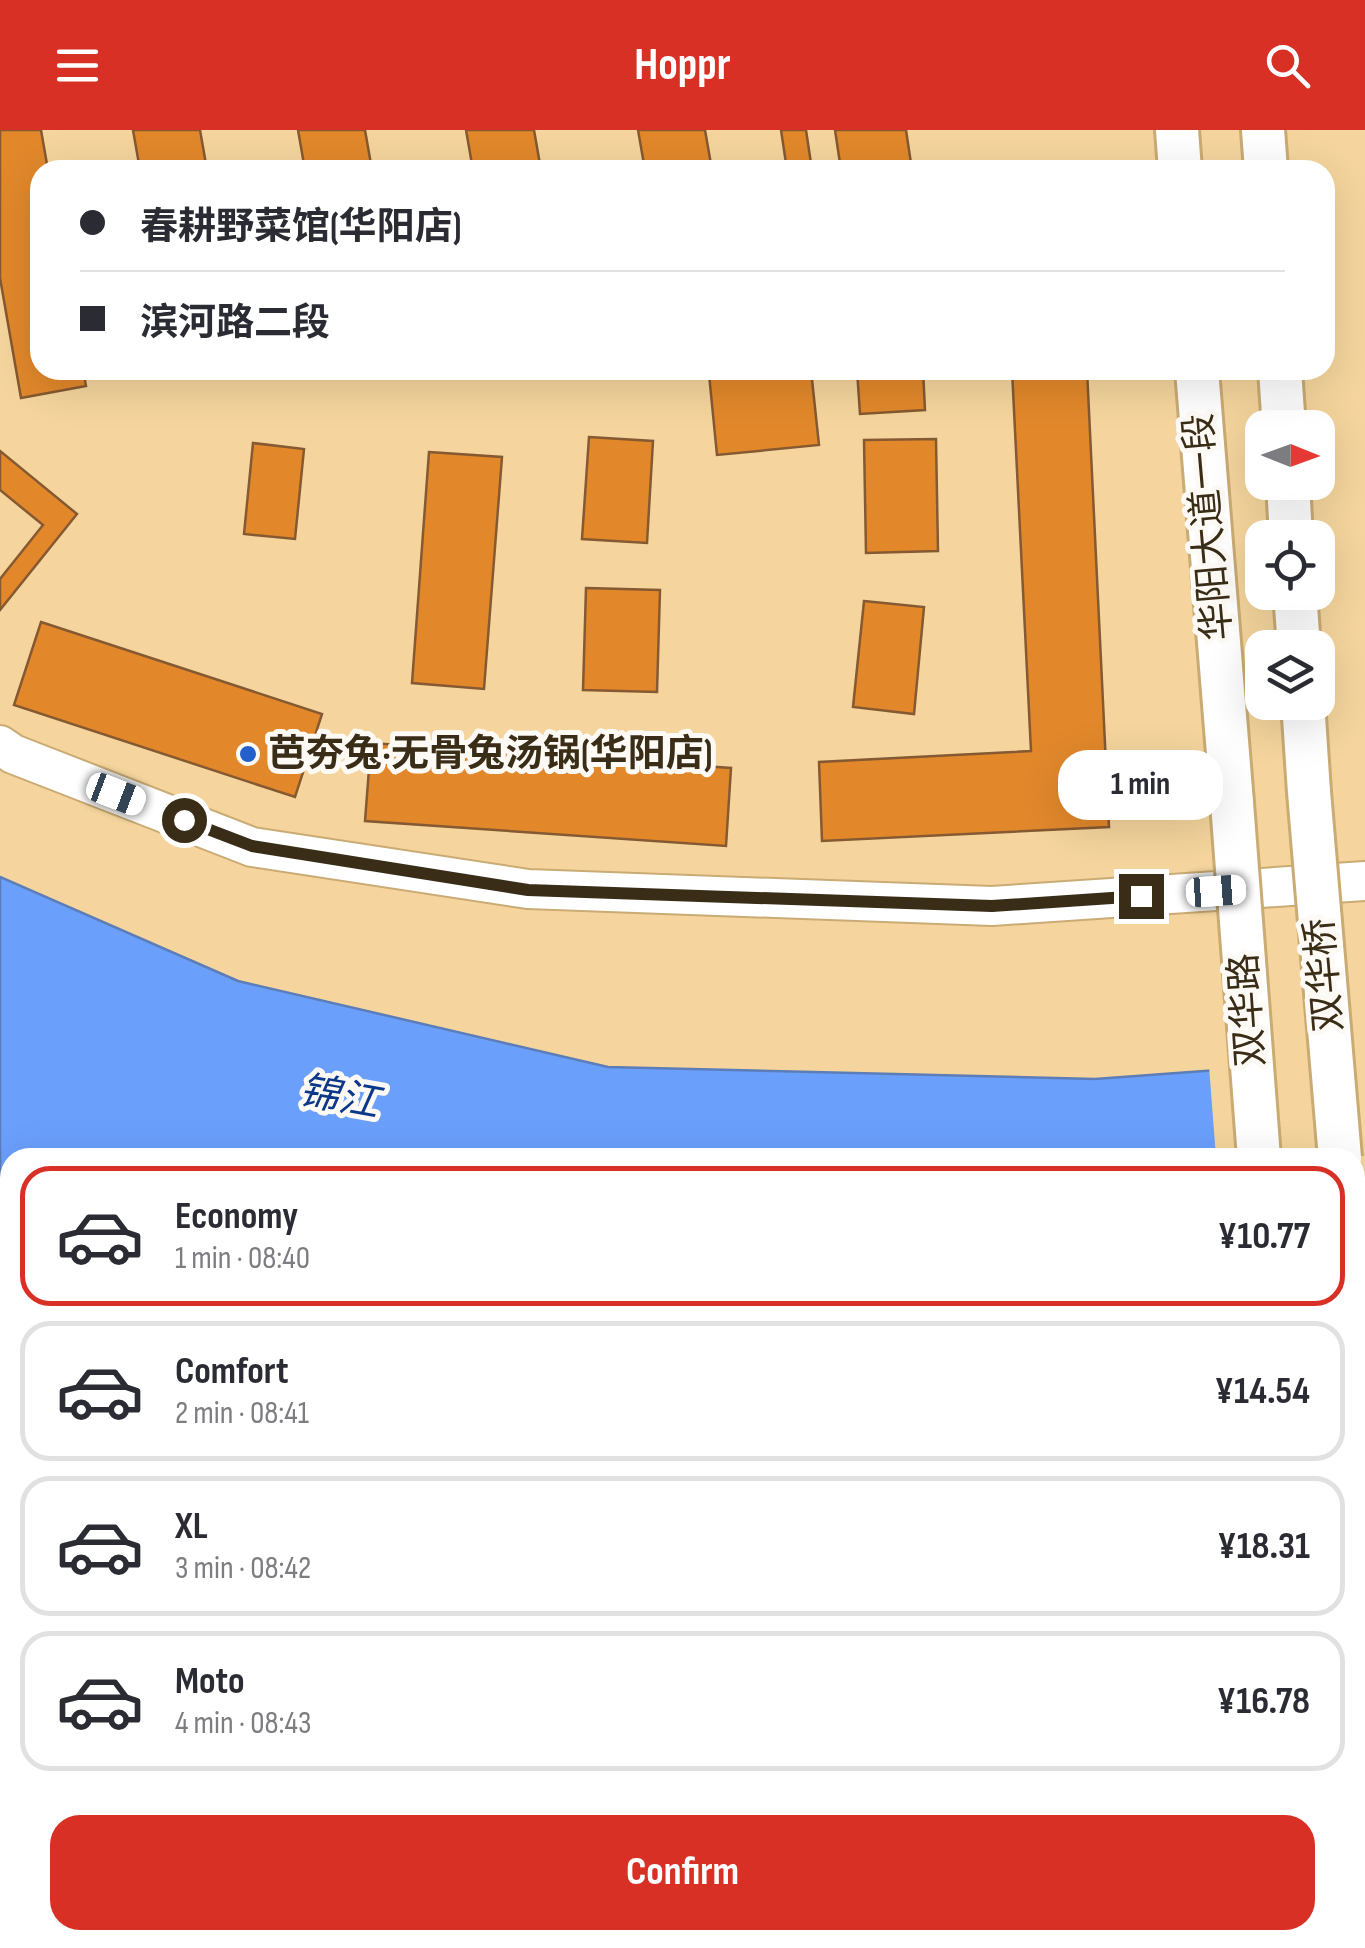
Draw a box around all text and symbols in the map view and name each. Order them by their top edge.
icon: menu [50,38,105,93]
text: Hoppr [634,38,731,93]
icon: search [1260,38,1315,93]
text: 春耕野菜馆(华阳店) [140,205,462,250]
text: 滨河路二段 [140,301,330,346]
north arrow [1245,410,1335,500]
map controls [1245,410,1335,720]
street label: 华阳大道一段 [1177,411,1241,643]
button: locate [1245,520,1335,610]
button: layers [1245,630,1335,720]
place label: 芭夯兔·无骨兔汤锅(华阳店) [268,732,713,777]
marker: 芭夯兔·无骨兔汤锅(华阳店) [237,743,259,765]
callout: 1 min [1058,751,1224,821]
text: 1 min [1111,765,1170,804]
car [83,769,149,819]
route start [162,798,207,843]
route end [1119,874,1164,919]
car [1185,874,1247,908]
street label: 双华桥 [1298,916,1352,1034]
street label: 双华路 [1222,952,1274,1068]
water label: 锦江 [295,1067,386,1129]
icon: car [55,1191,145,1281]
text: Economy [175,1194,298,1239]
text: ¥10.77 [1218,1214,1310,1259]
text: 1 min · 08:40 [175,1239,310,1278]
icon: car [55,1346,145,1436]
text: Comfort [175,1349,289,1394]
text: ¥14.54 [1215,1369,1310,1414]
text: 2 min · 08:41 [175,1394,309,1433]
icon: car [55,1501,145,1591]
text: XL [175,1504,208,1549]
text: ¥18.31 [1217,1524,1310,1569]
text: 3 min · 08:42 [175,1549,311,1588]
icon: car [55,1656,145,1746]
text: Moto [175,1659,245,1704]
text: ¥16.78 [1217,1679,1310,1724]
text: 4 min · 08:43 [175,1704,311,1743]
button: Confirm [50,1815,1315,1930]

